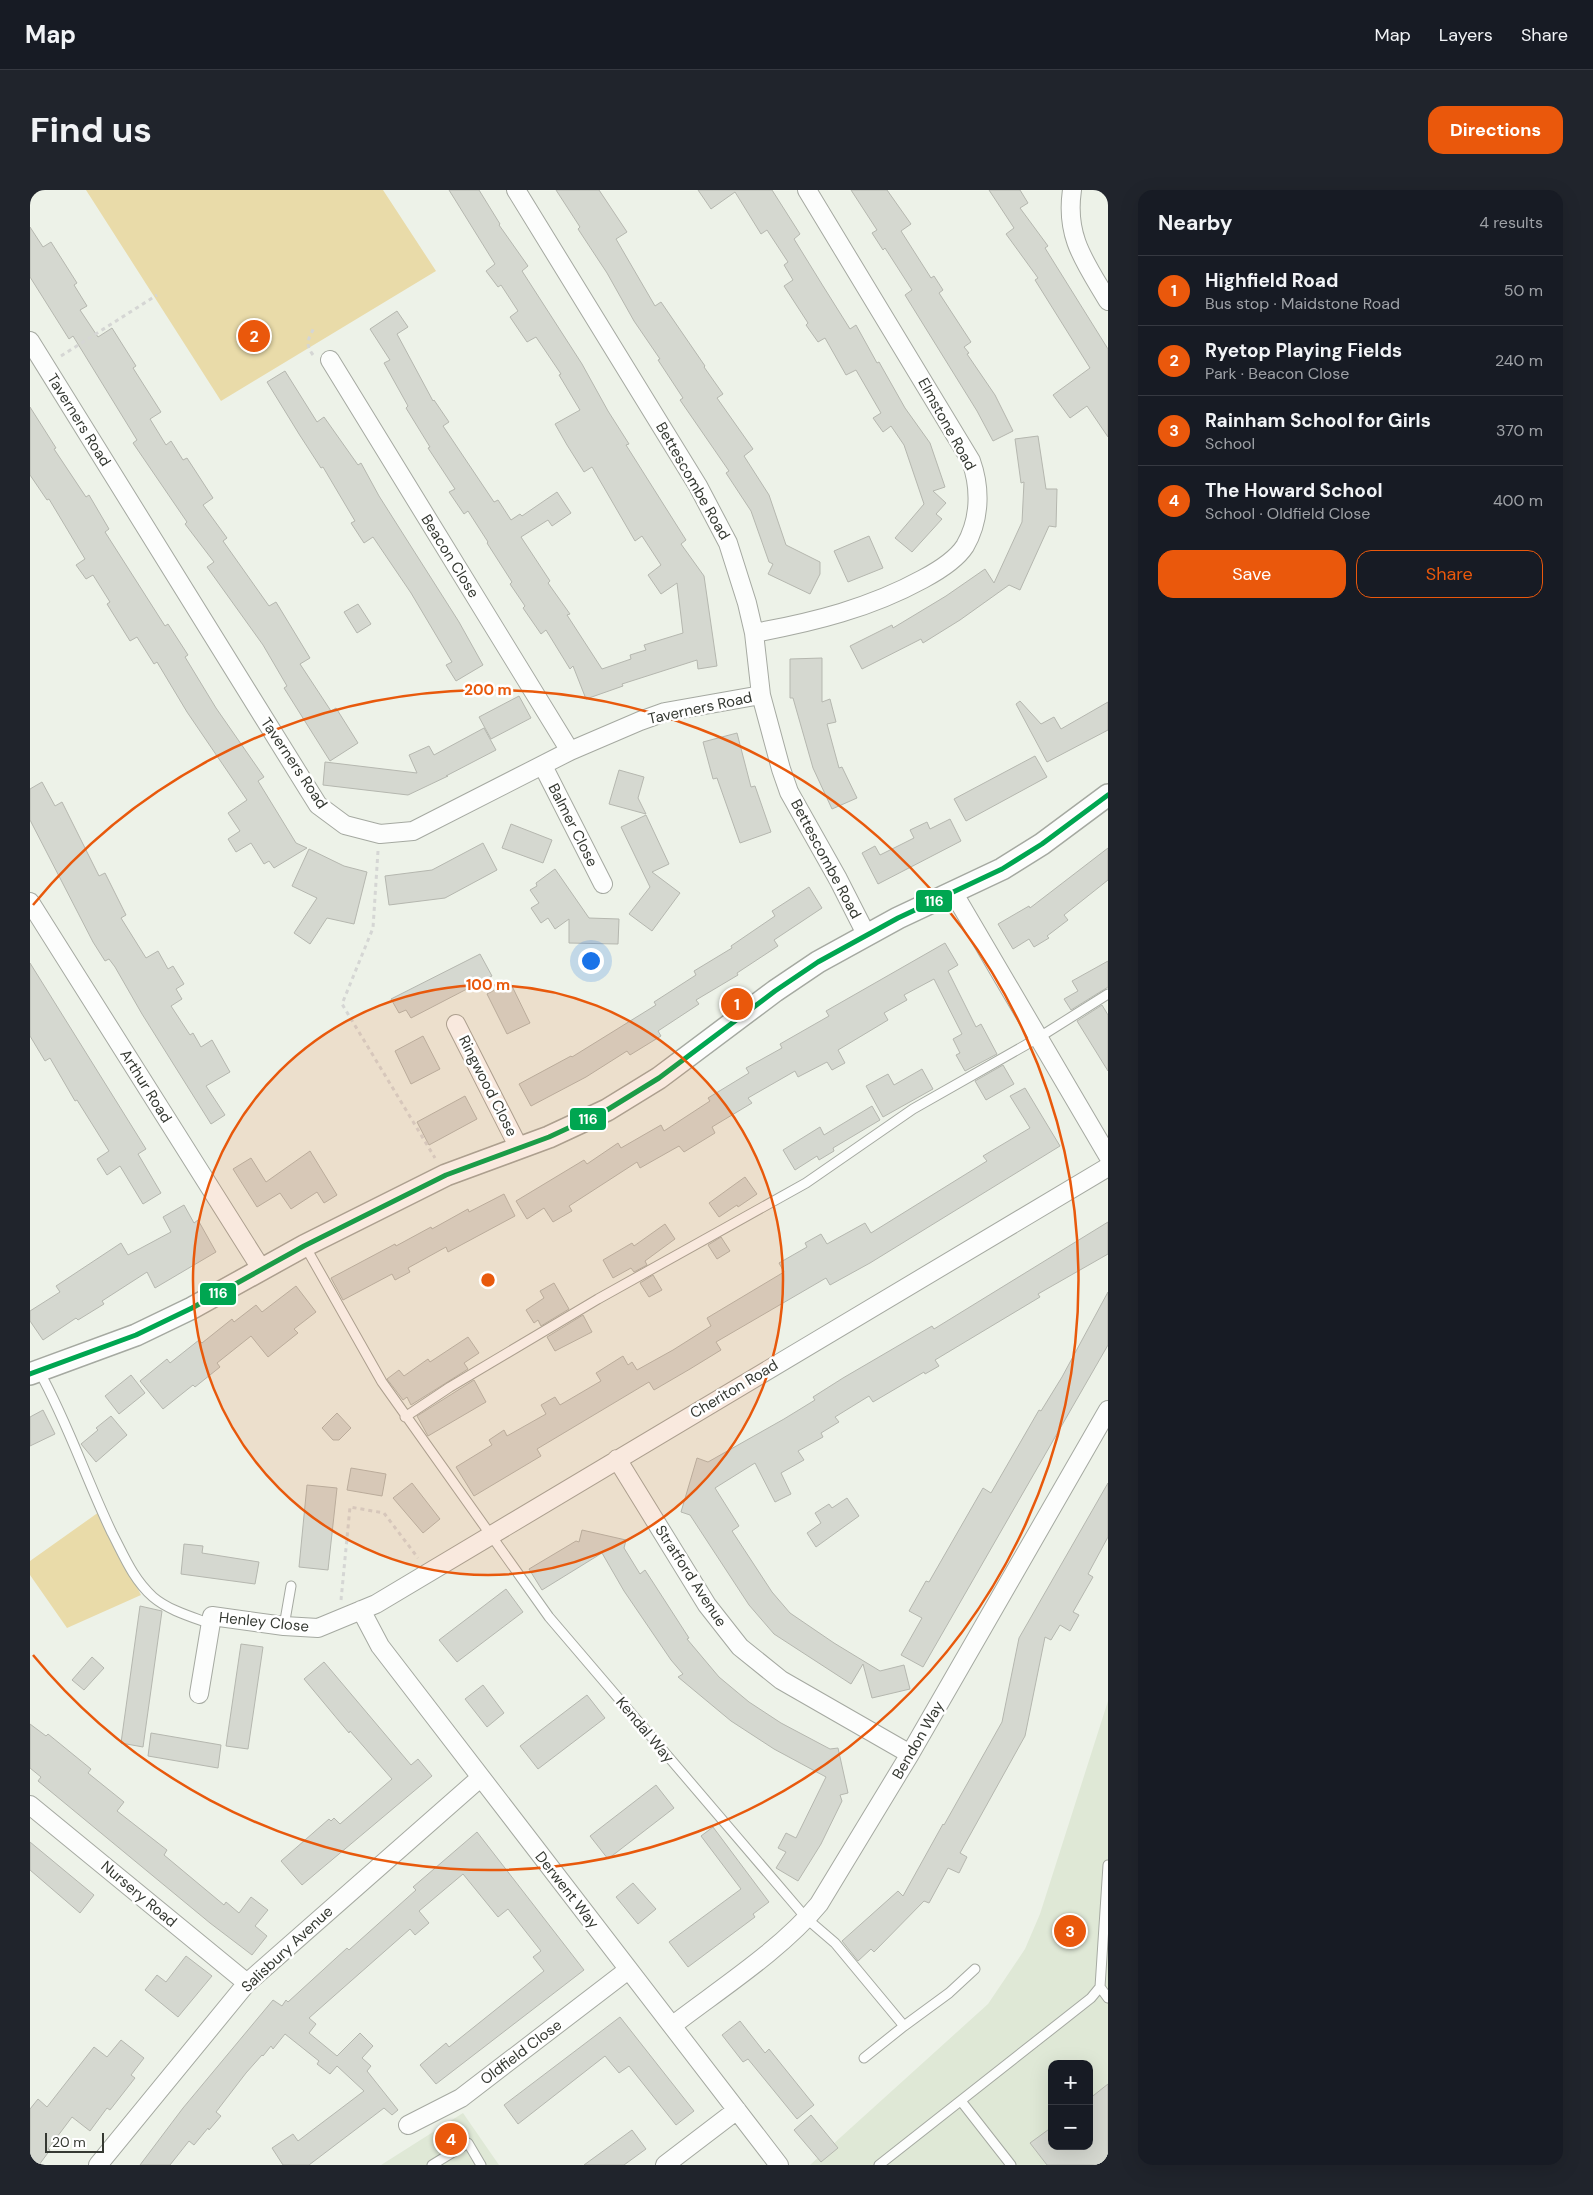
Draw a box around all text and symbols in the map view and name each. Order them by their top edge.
text: Map [25,19,76,50]
text: Map [1375,23,1411,47]
text: Layers [1439,23,1493,47]
text: Share [1521,23,1568,47]
button: Directions [1428,106,1563,154]
text: Find us [30,107,152,153]
text: Nearby [1158,209,1232,237]
text: 4 results [1479,212,1543,233]
text: Highfield Road [1205,268,1338,293]
text: 1 [1171,280,1177,301]
text: 50 m [1504,280,1543,301]
text: Bus stop · Maidstone Road [1205,293,1400,314]
pin: 2 [238,317,270,355]
text: Ryetop Playing Fields [1205,338,1402,363]
text: 2 [1169,350,1179,371]
text: 240 m [1495,350,1543,371]
text: Park · Beacon Close [1205,363,1349,384]
street label: Taverners Road [42,370,116,470]
street label: Elmstone Road [913,374,981,474]
text: Rainham School for Girls [1205,408,1431,433]
street label: Bettescombe Road [651,419,735,543]
text: 3 [1169,420,1179,441]
text: 370 m [1496,420,1543,441]
text: School [1205,433,1255,454]
text: The Howard School [1205,478,1383,503]
text: 4 [1169,490,1179,511]
text: 400 m [1493,490,1543,511]
text: School · Oldfield Close [1205,503,1370,524]
street label: Beacon Close [416,510,484,602]
button: Save [1158,550,1346,598]
button: Share [1356,550,1543,598]
text: 200 m [464,680,512,700]
street label: Taverners Road [646,687,754,729]
street label: Taverners Road [256,714,332,812]
street label: Balmer Close [543,780,603,870]
street label: Bettescombe Road [786,796,866,922]
line badge: 116 [915,889,953,913]
text: 116 [924,892,944,910]
your location [578,948,604,974]
text: 100 m [466,975,510,995]
pin: 1 [721,985,753,1023]
street label: Ringwood Close [454,1032,522,1140]
street label: Arthur Road [116,1045,176,1127]
line badge: 116 [569,1107,607,1131]
text: 116 [578,1110,598,1128]
centre of rings [479,1271,497,1289]
line badge: 116 [199,1282,237,1306]
text: 116 [208,1284,228,1302]
street label: Cheriton Road [686,1355,782,1423]
street label: Stratford Avenue [651,1521,731,1631]
street label: Henley Close [218,1607,310,1637]
street label: Kendal Way [612,1693,679,1768]
street label: Bendon Way [888,1697,949,1783]
street label: Derwent Way [531,1847,604,1933]
street label: Nursery Road [97,1856,181,1932]
street label: Salisbury Avenue [237,1901,337,1997]
pin: 3 [1054,1912,1086,1950]
street label: Oldfield Close [476,2015,566,2089]
map controls [1048,2060,1093,2150]
button: + [1048,2060,1093,2105]
button: − [1048,2105,1093,2150]
pin: 4 [435,2120,467,2158]
scale bar [45,2130,104,2153]
text: 20 m [52,2133,86,2151]

